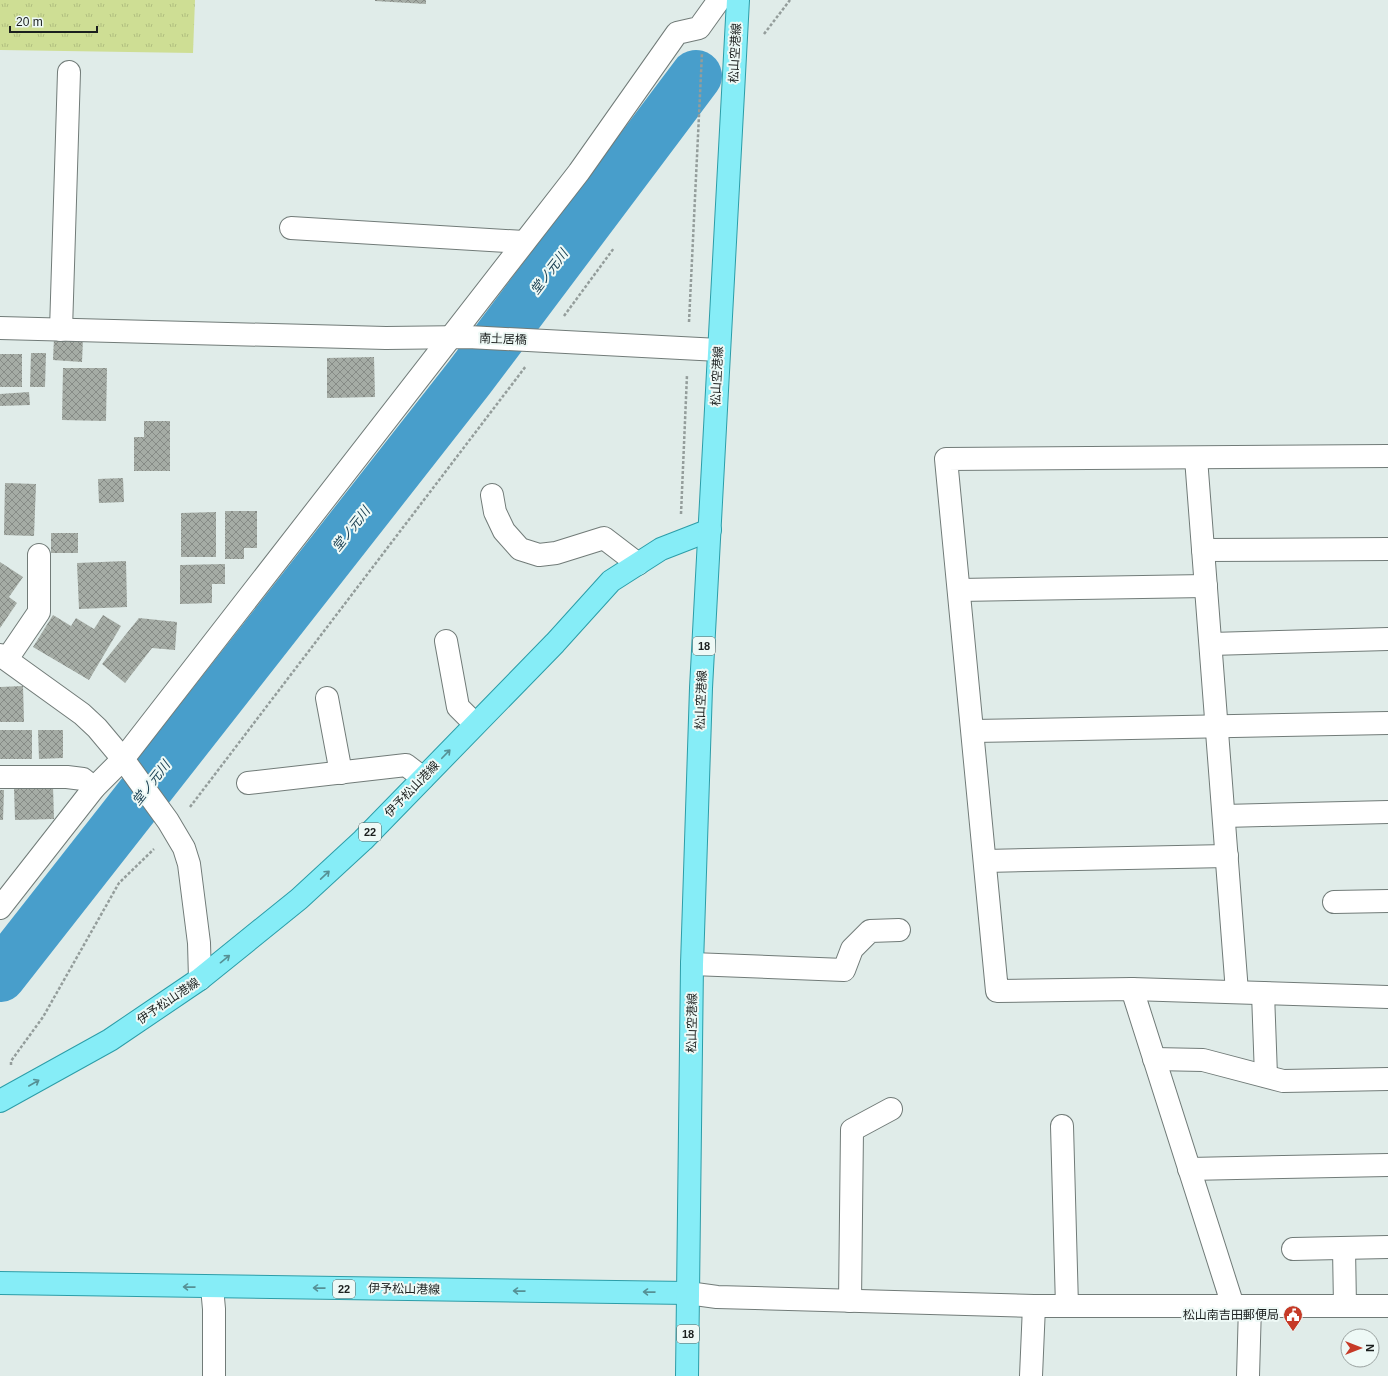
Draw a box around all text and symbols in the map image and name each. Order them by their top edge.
scale bar [10,8,97,34]
text: 20 m [16,15,43,29]
street label: 松山空港線 [726,23,744,83]
water label: 堂ノ元川 [527,245,572,297]
street label: 南土居橋 [479,331,527,347]
street label: 松山空港線 [708,346,726,406]
water label: 堂ノ元川 [329,502,374,554]
road number: 18 [693,637,715,655]
street label: 松山空港線 [693,670,709,730]
one-way arrow [442,749,451,759]
water label: 堂ノ元川 [129,756,174,808]
street label: 伊予松山港線 [382,758,442,820]
road number: 22 [359,823,381,841]
one-way arrow [319,871,329,880]
one-way arrow [220,954,231,963]
street label: 伊予松山港線 [134,975,202,1027]
street label: 松山空港線 [684,993,700,1053]
one-way arrow [28,1078,40,1086]
road number: 22 [333,1280,355,1298]
street label: 伊予松山港線 [368,1281,440,1297]
one-way arrow [183,1283,196,1291]
one-way arrow [313,1284,326,1292]
one-way arrow [513,1287,526,1295]
one-way arrow [643,1288,656,1296]
public building icon: 松山南吉田郵便局 [1282,1304,1304,1332]
place label: 松山南吉田郵便局 [1183,1308,1279,1322]
road number: 18 [677,1325,699,1343]
north arrow [1340,1328,1380,1368]
text: N [1364,1344,1376,1352]

